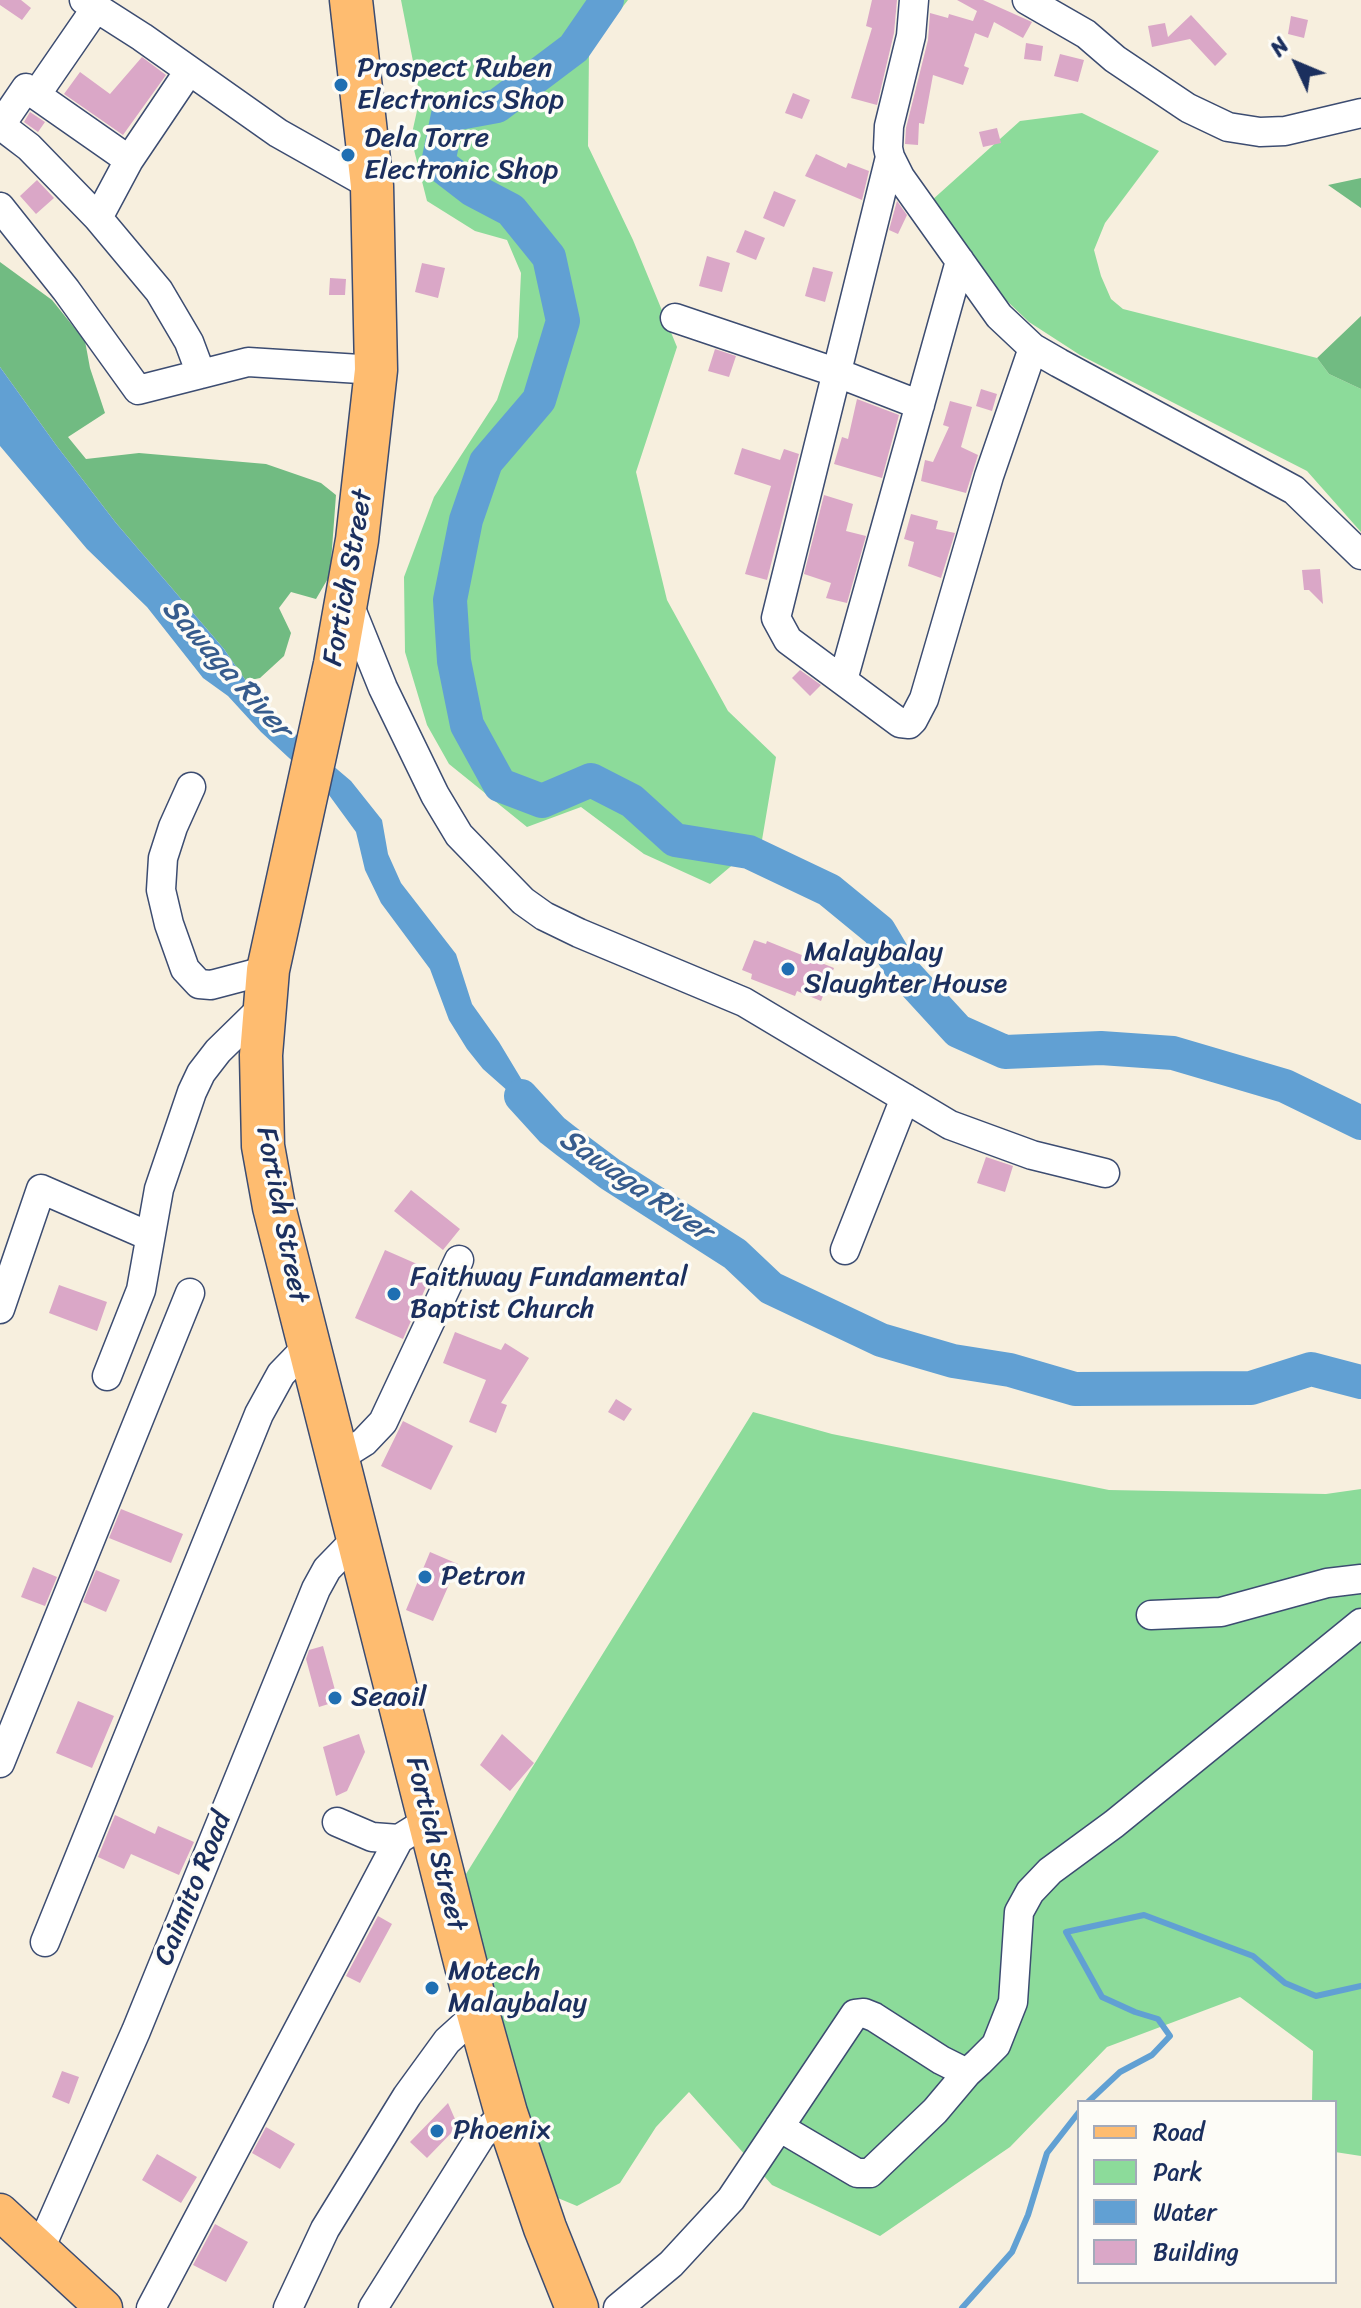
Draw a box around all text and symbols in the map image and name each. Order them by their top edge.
north arrow [1257,24,1337,104]
text: N [1260,28,1299,66]
place label: Prospect Ruben Electronics Shop [357,52,564,118]
marker: Prospect Ruben Electronics Shop [332,76,350,94]
place label: Dela Torre Electronic Shop [364,122,558,188]
marker: Dela Torre Electronic Shop [339,146,357,164]
street label: Fortich Street [317,487,381,669]
water label: Sawaga River [154,592,298,746]
place label: Malaybalay Slaughter House [804,936,1007,1002]
marker: Malaybalay Slaughter House [779,960,797,978]
water label: Sawaga River [552,1122,718,1250]
street label: Fortich Street [248,1124,314,1306]
place label: Faithway Fundamental Baptist Church [410,1261,688,1327]
marker: Faithway Fundamental Baptist Church [385,1285,403,1303]
place label: Petron [441,1560,526,1594]
marker: Petron [416,1568,434,1586]
place label: Seaoil [351,1681,427,1715]
marker: Seaoil [326,1689,344,1707]
street label: Fortich Street [397,1753,473,1935]
street label: Caimito Road [148,1807,240,1971]
place label: Motech Malaybalay [448,1955,587,2021]
marker: Motech Malaybalay [423,1979,441,1997]
legend [1077,2100,1337,2284]
text: Road [1153,2111,1204,2153]
place label: Phoenix [453,2114,550,2148]
marker: Phoenix [428,2122,446,2140]
text: Park [1153,2151,1202,2193]
text: Water [1153,2191,1216,2233]
text: Building [1153,2231,1239,2273]

